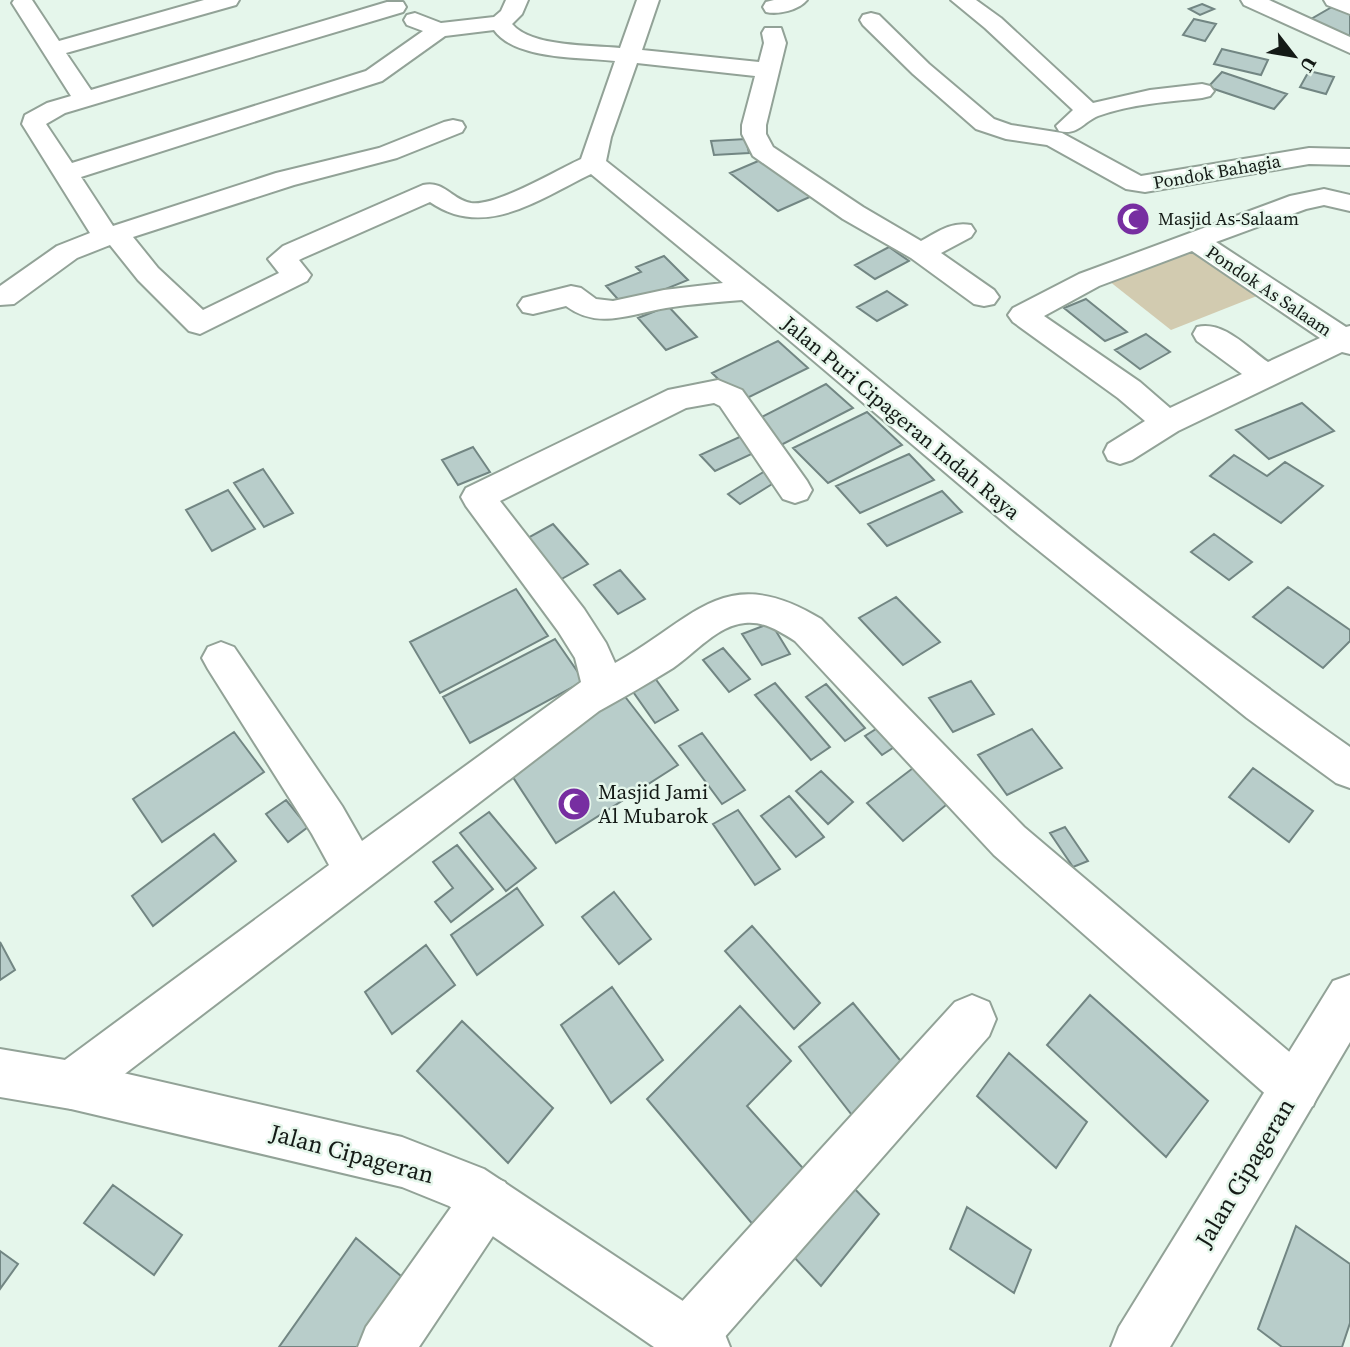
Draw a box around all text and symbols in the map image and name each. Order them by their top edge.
north arrow [1259,21,1329,91]
text: U [1294,52,1323,77]
street label: Pondok Bahagia [1151,148,1283,195]
mosque icon: Masjid As-Salaam [1114,200,1152,238]
place label: Masjid As-Salaam [1158,206,1299,231]
street label: Pondok As Salaam [1201,239,1337,342]
street label: Jalan Puri Cipageran Indah Raya [775,309,1027,526]
place label: Masjid Jami Al Mubarok [598,777,709,830]
mosque icon: Masjid Jami Al Mubarok [555,785,593,823]
street label: Jalan Cipageran [1186,1092,1302,1254]
street label: Jalan Cipageran [265,1115,438,1191]

